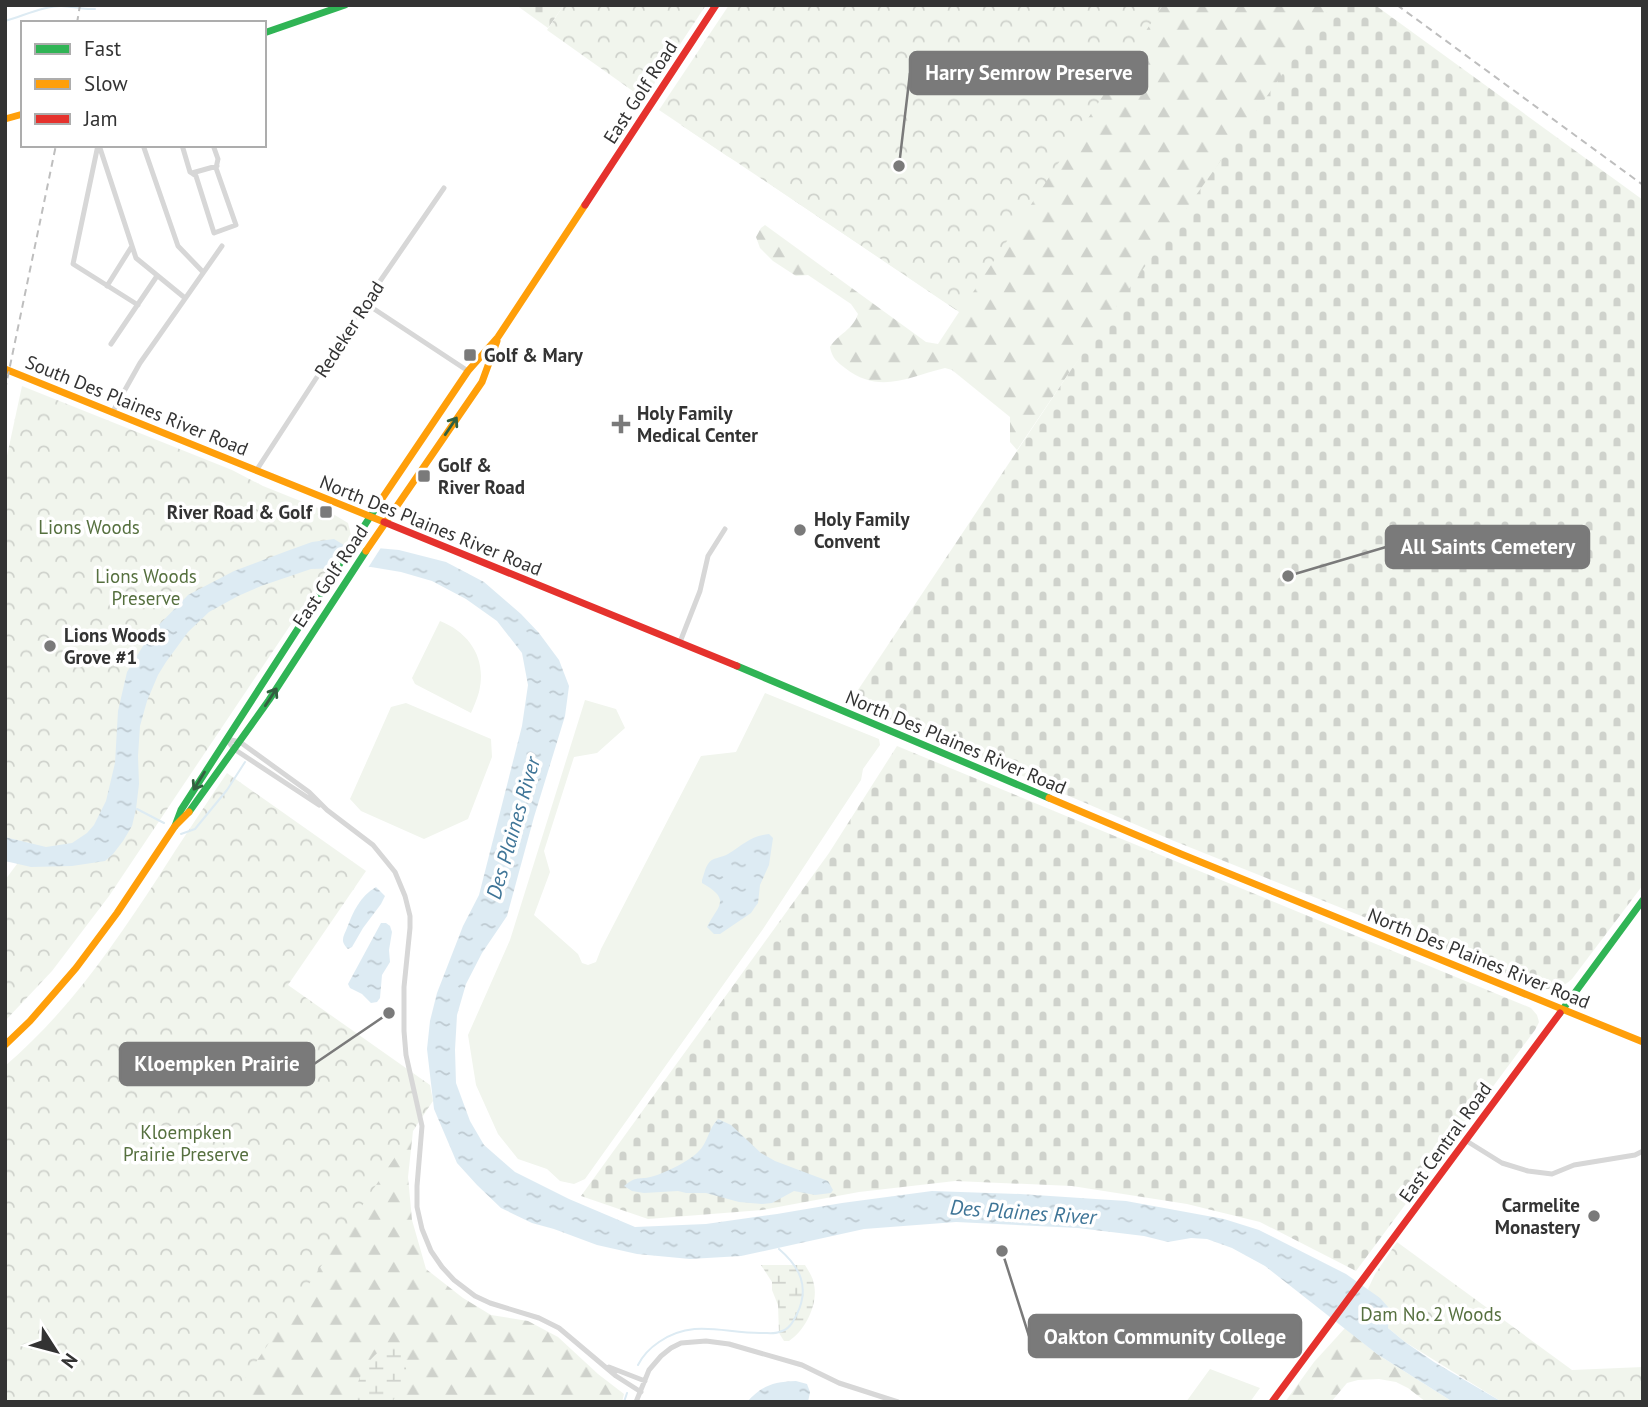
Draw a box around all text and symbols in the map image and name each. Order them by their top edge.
legend [21,21,266,147]
text: Fast [84,35,121,62]
street label: East Golf Road [598,36,682,148]
callout: Harry Semrow Preserve [910,52,1147,94]
text: Harry Semrow Preserve [925,59,1133,86]
text: Slow [84,70,128,97]
text: Jam [83,105,118,132]
street label: Redeker Road [309,276,389,382]
place label: Golf & Mary [484,343,584,367]
marker: Golf & Mary [462,347,478,363]
street label: South Des Plaines River Road [22,349,252,461]
place label: Holy Family Medical Center [637,401,758,447]
marker: Holy Family Medical Center [611,414,631,434]
one-way arrow [445,417,459,437]
place label: Golf & River Road [438,453,525,499]
marker: Golf & River Road [416,468,432,484]
street label: North Des Plaines River Road [316,469,546,581]
place label: River Road & Golf [167,500,314,524]
marker: River Road & Golf [318,504,334,520]
place label: Holy Family Convent [814,507,910,553]
park label: Lions Woods [38,515,140,539]
street label: East Golf Road [287,520,373,632]
marker: Holy Family Convent [792,522,808,538]
callout: All Saints Cemetery [1386,526,1589,568]
text: All Saints Cemetery [1401,533,1576,560]
park label: Lions Woods Preserve [95,564,197,610]
place label: Lions Woods Grove #1 [64,623,166,669]
marker: Lions Woods Grove #1 [42,638,58,654]
street label: North Des Plaines River Road [842,685,1070,799]
one-way arrow [264,687,278,707]
water label: Des Plaines River [480,752,547,902]
one-way arrow [192,771,206,791]
street label: North Des Plaines River Road [1364,902,1594,1014]
callout: Kloempken Prairie [120,1043,314,1085]
text: Kloempken Prairie [134,1050,300,1077]
street label: East Central Road [1393,1077,1497,1207]
park label: Kloempken Prairie Preserve [123,1120,249,1166]
water label: Des Plaines River [949,1193,1099,1231]
place label: Carmelite Monastery [1495,1193,1581,1239]
marker: Carmelite Monastery [1586,1208,1602,1224]
park label: Dam No. 2 Woods [1360,1302,1502,1326]
callout: Oakton Community College [1029,1315,1301,1357]
north arrow [21,1316,91,1386]
text: Oakton Community College [1044,1323,1286,1350]
text: N [56,1349,83,1373]

